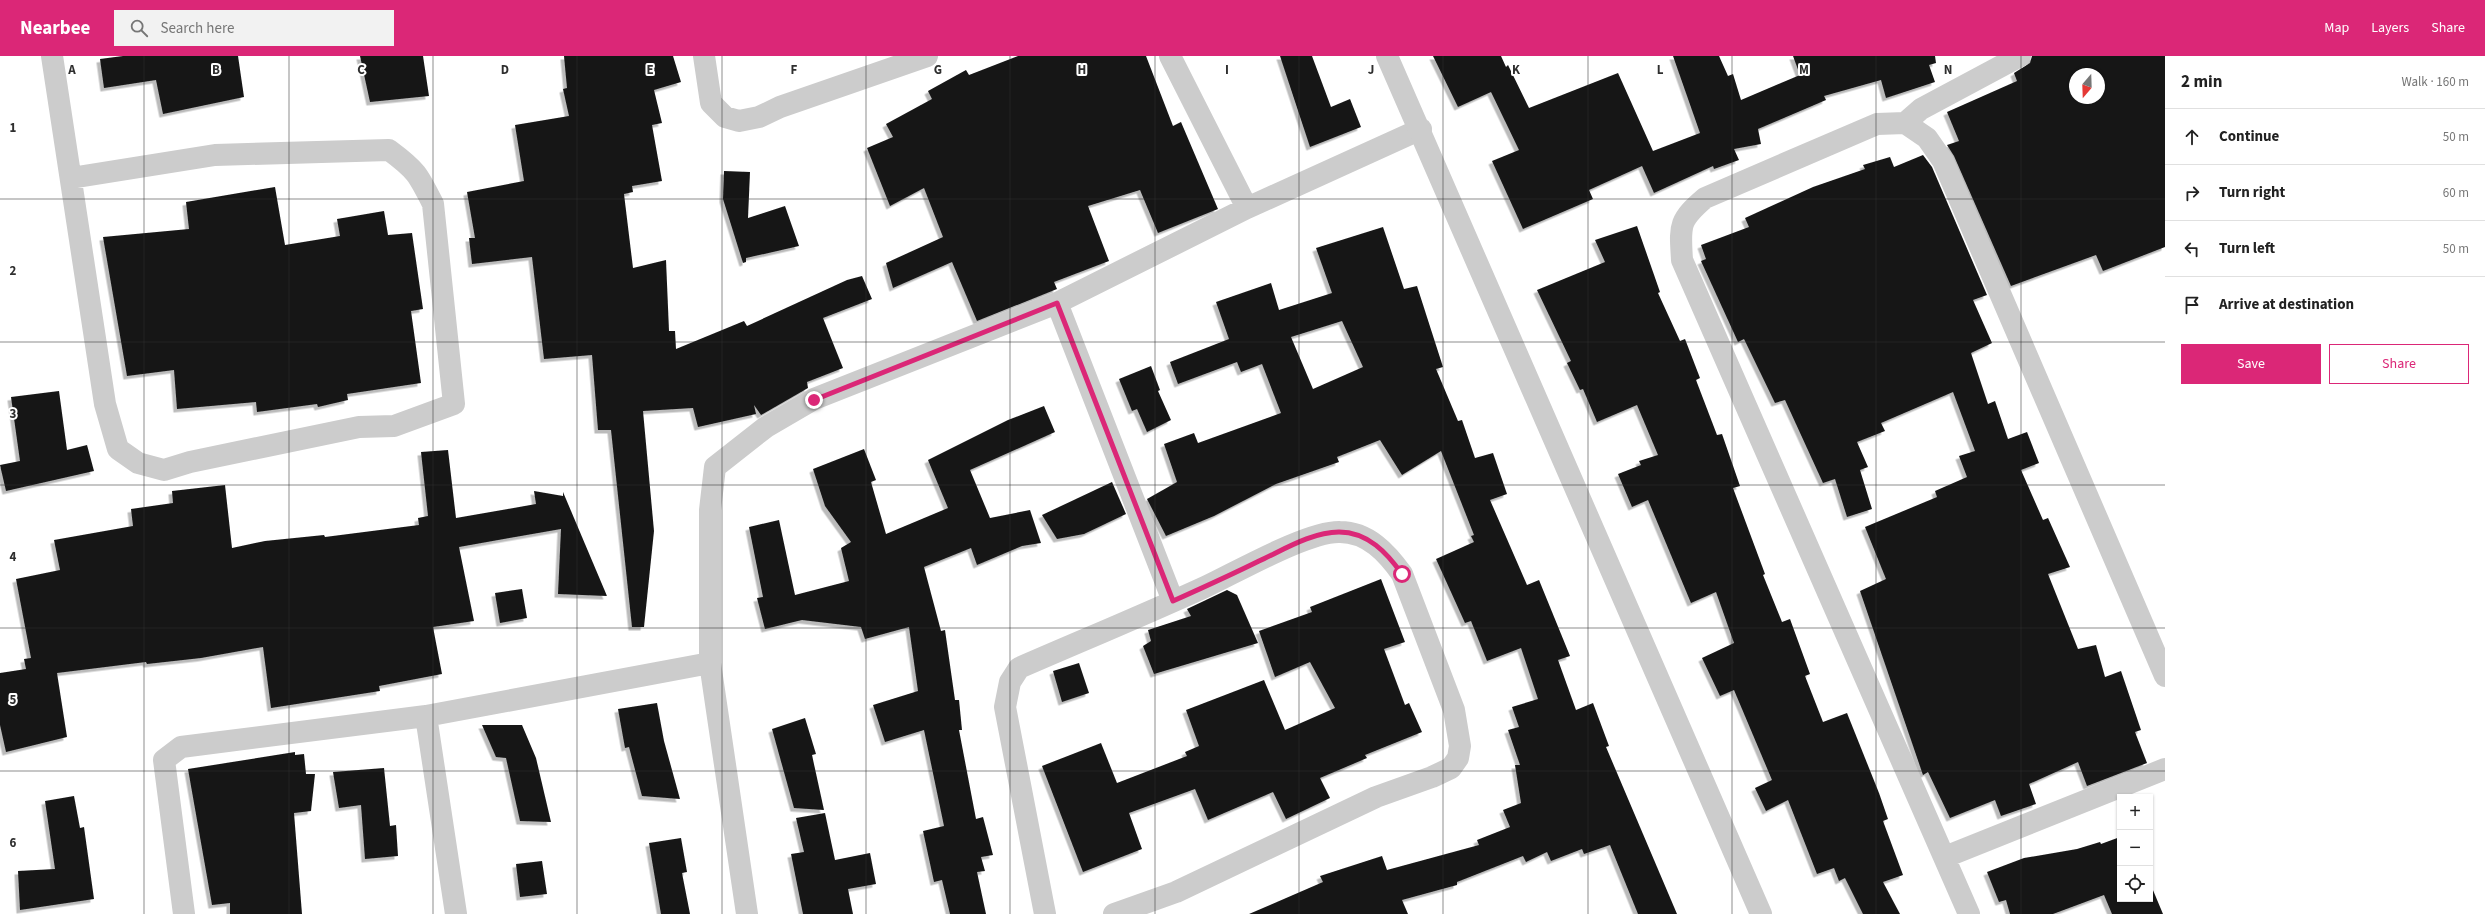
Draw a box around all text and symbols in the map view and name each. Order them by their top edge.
search box [114,10,394,46]
text: Nearbee [20,15,90,42]
icon: search [128,17,150,39]
text: Search here [160,18,234,39]
text: Map [2324,18,2349,38]
text: Layers [2371,18,2409,38]
text: Share [2431,18,2465,38]
text: A [67,61,76,79]
text: B [212,61,220,79]
text: C [357,61,365,79]
text: D [501,61,509,79]
text: E [646,61,654,79]
text: F [791,61,798,79]
text: G [934,61,942,79]
text: H [1078,61,1086,79]
text: I [1225,61,1229,79]
text: J [1368,61,1374,79]
text: K [1512,61,1521,79]
text: L [1657,61,1664,79]
text: M [1799,61,1809,79]
text: N [1944,61,1952,79]
north arrow [2069,68,2105,104]
text: 2 min [2181,70,2222,94]
text: Walk · 160 m [2401,73,2469,91]
text: 1 [10,119,17,137]
icon: ahead [2181,126,2203,148]
text: Continue [2219,126,2279,147]
text: 50 m [2443,128,2469,146]
icon: right [2181,182,2203,204]
text: Turn right [2219,182,2285,203]
text: 60 m [2443,184,2469,202]
icon: left [2181,238,2203,260]
text: Turn left [2219,238,2275,259]
text: 50 m [2443,240,2469,258]
text: 2 [10,262,17,280]
icon: arrive [2181,294,2203,316]
text: Arrive at destination [2219,294,2354,315]
button: Save [2181,344,2321,384]
button: Share [2329,344,2469,384]
route end [805,391,823,409]
text: 3 [10,405,17,423]
text: 4 [10,548,17,566]
route start [1393,565,1411,583]
text: 5 [10,691,17,709]
map controls [2117,794,2153,902]
button: + [2117,794,2153,830]
button: − [2117,830,2153,866]
text: 6 [10,834,17,852]
button: locate [2117,866,2153,902]

